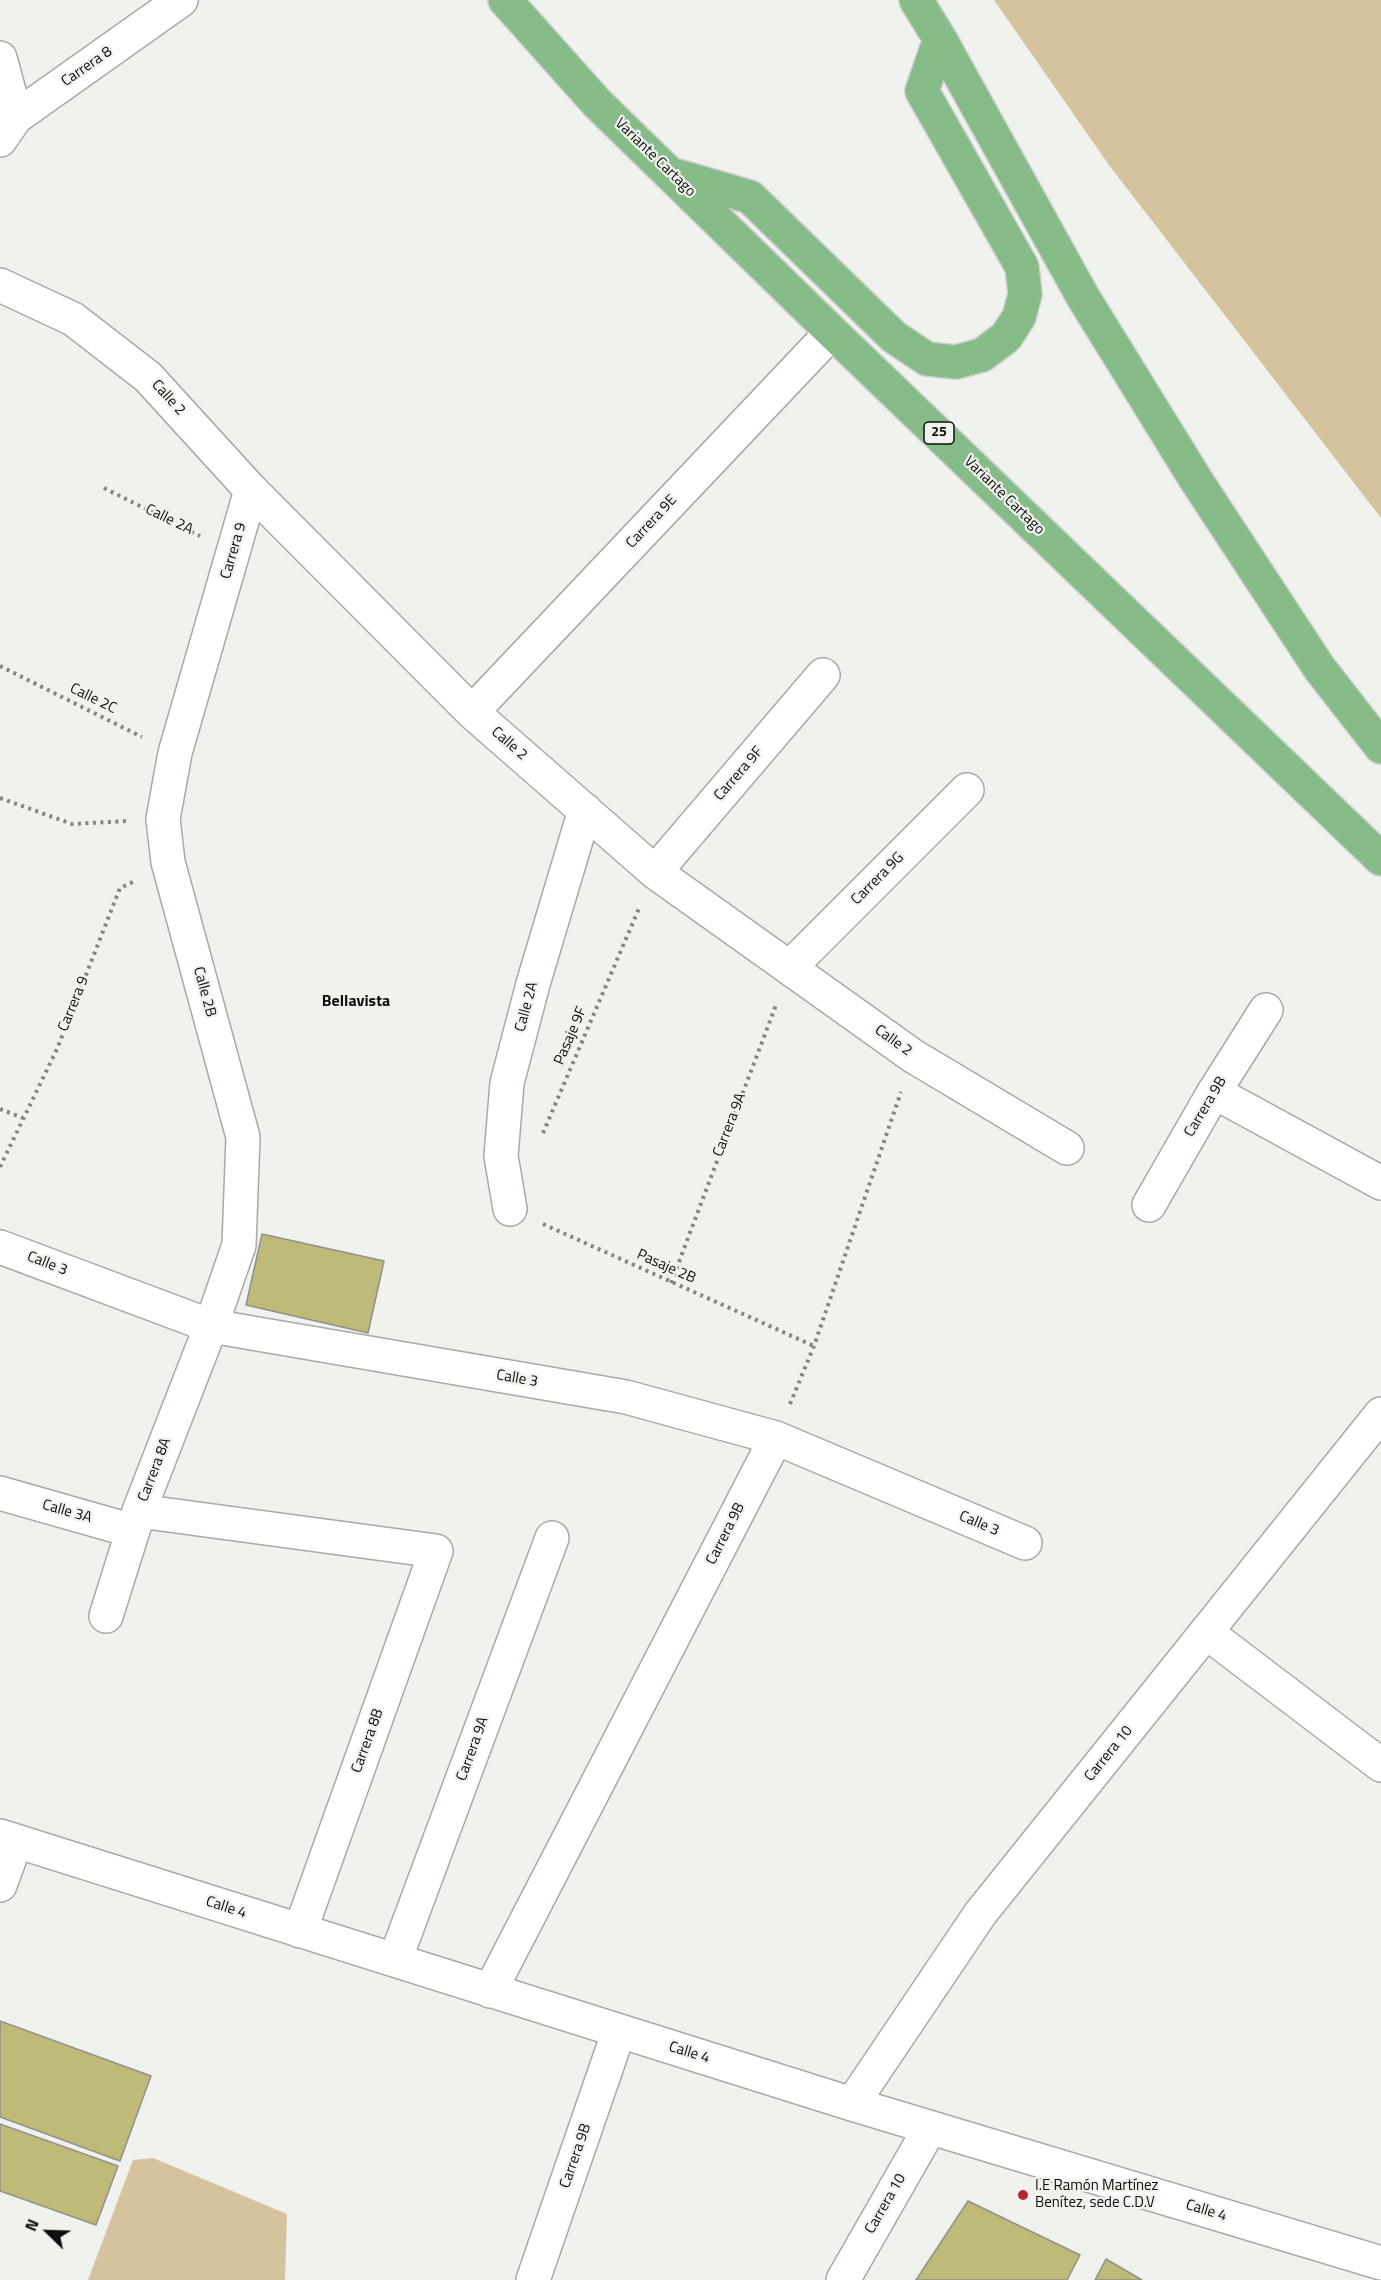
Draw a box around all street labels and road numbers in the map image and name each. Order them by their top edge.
street label: Carrera 8 [58,43,116,91]
street label: Variante Cartago [611,115,699,201]
street label: Calle 2 [147,376,189,420]
road number: 25 [924,422,954,444]
street label: Variante Cartago [960,453,1048,539]
street label: Carrera 9E [623,492,681,552]
street label: Calle 2A [142,501,196,539]
street label: Carrera 9 [217,521,251,581]
street label: Calle 2C [67,680,119,718]
street label: Calle 2 [487,723,531,765]
street label: Carrera 9F [711,743,767,805]
street label: Carrera 9G [848,849,908,909]
street label: Calle 2B [189,965,219,1019]
street label: Carrera 9 [55,974,93,1034]
street label: Calle 2A [512,980,542,1034]
street label: Pasaje 9F [551,1004,591,1068]
street label: Calle 2 [871,1021,915,1061]
street label: Carrera 9B [1181,1074,1231,1140]
street label: Carrera 9A [710,1091,750,1159]
street label: Pasaje 2B [634,1246,698,1288]
street label: Calle 3 [24,1248,70,1280]
street label: Calle 3 [495,1367,539,1391]
street label: Carrera 8A [135,1436,175,1504]
street label: Calle 3A [40,1496,94,1528]
street label: Carrera 9B [703,1500,749,1568]
street label: Calle 3 [956,1508,1002,1540]
street label: Carrera 8B [348,1706,388,1776]
street label: Carrera 9A [453,1715,493,1783]
street label: Carrera 10 [1081,1723,1137,1785]
street label: Calle 4 [203,1893,249,1923]
street label: Calle 4 [666,2038,712,2068]
street label: Carrera 9B [557,2121,595,2191]
street label: Carrera 10 [862,2171,910,2237]
street label: Calle 4 [1183,2196,1229,2226]

